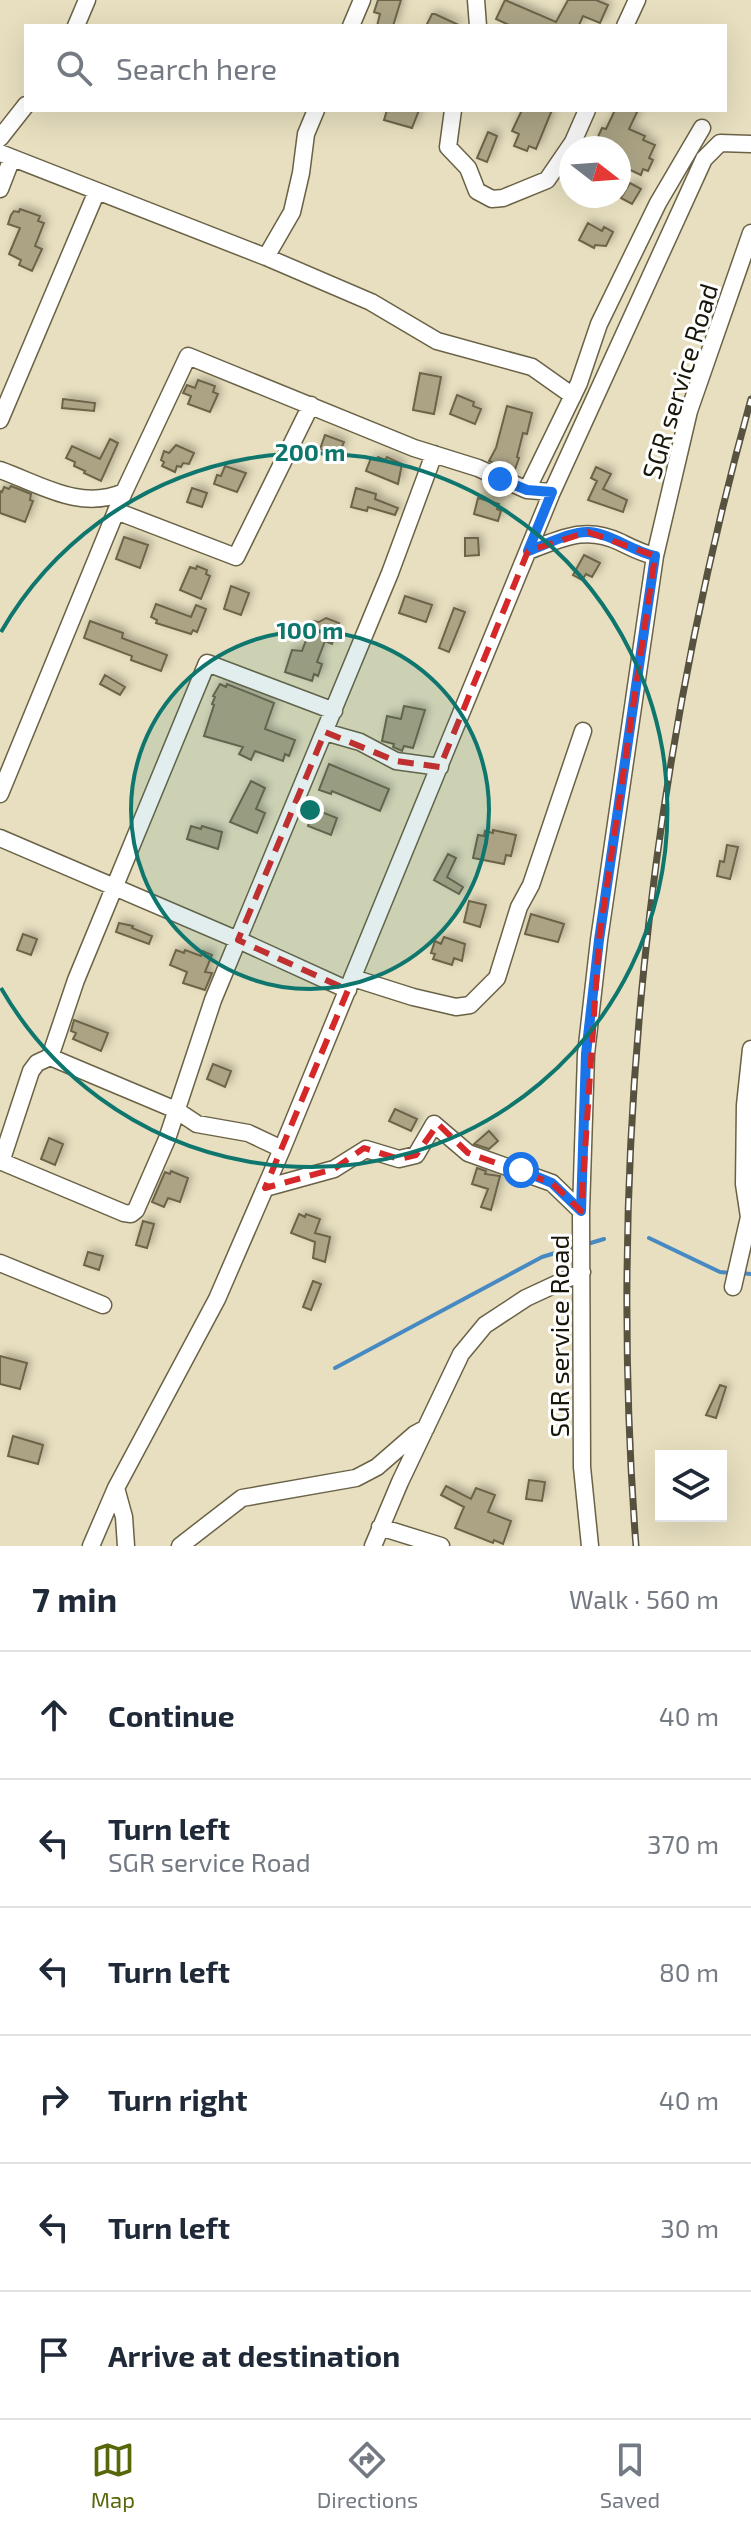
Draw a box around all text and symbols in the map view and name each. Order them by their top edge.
search box [24,24,727,112]
icon: search [52,46,96,90]
text: Search here [116,50,277,86]
north arrow [559,136,631,208]
street label: SGR service Road [635,280,723,482]
text: 200 m [275,437,345,466]
route end [482,461,518,497]
text: 100 m [277,615,343,644]
centre of rings [296,796,324,824]
route start [503,1152,539,1188]
street label: SGR service Road [543,1235,574,1437]
map controls [655,1450,727,1522]
button: layers [655,1450,727,1522]
text: 7 min [32,1578,117,1619]
text: Walk · 560 m [569,1583,719,1614]
icon: ahead [32,1693,76,1737]
text: Continue [108,1697,235,1733]
text: 40 m [659,1700,719,1731]
text: Turn left [108,1810,230,1846]
icon: left [32,1821,76,1865]
text: 370 m [647,1828,719,1859]
text: SGR service Road [108,1846,311,1877]
icon: left [32,1949,76,1993]
text: Turn left [108,1953,230,1989]
text: 80 m [659,1956,719,1987]
icon: right [32,2077,76,2121]
text: Turn right [108,2081,248,2117]
text: 40 m [659,2084,719,2115]
icon: left [32,2205,76,2249]
text: Turn left [108,2209,230,2245]
text: 30 m [660,2212,719,2243]
icon: arrive [32,2333,76,2377]
text: Arrive at destination [108,2337,400,2373]
tab: Map [91,2438,135,2512]
tab: Directions [317,2438,418,2512]
tab: Saved [600,2438,660,2512]

